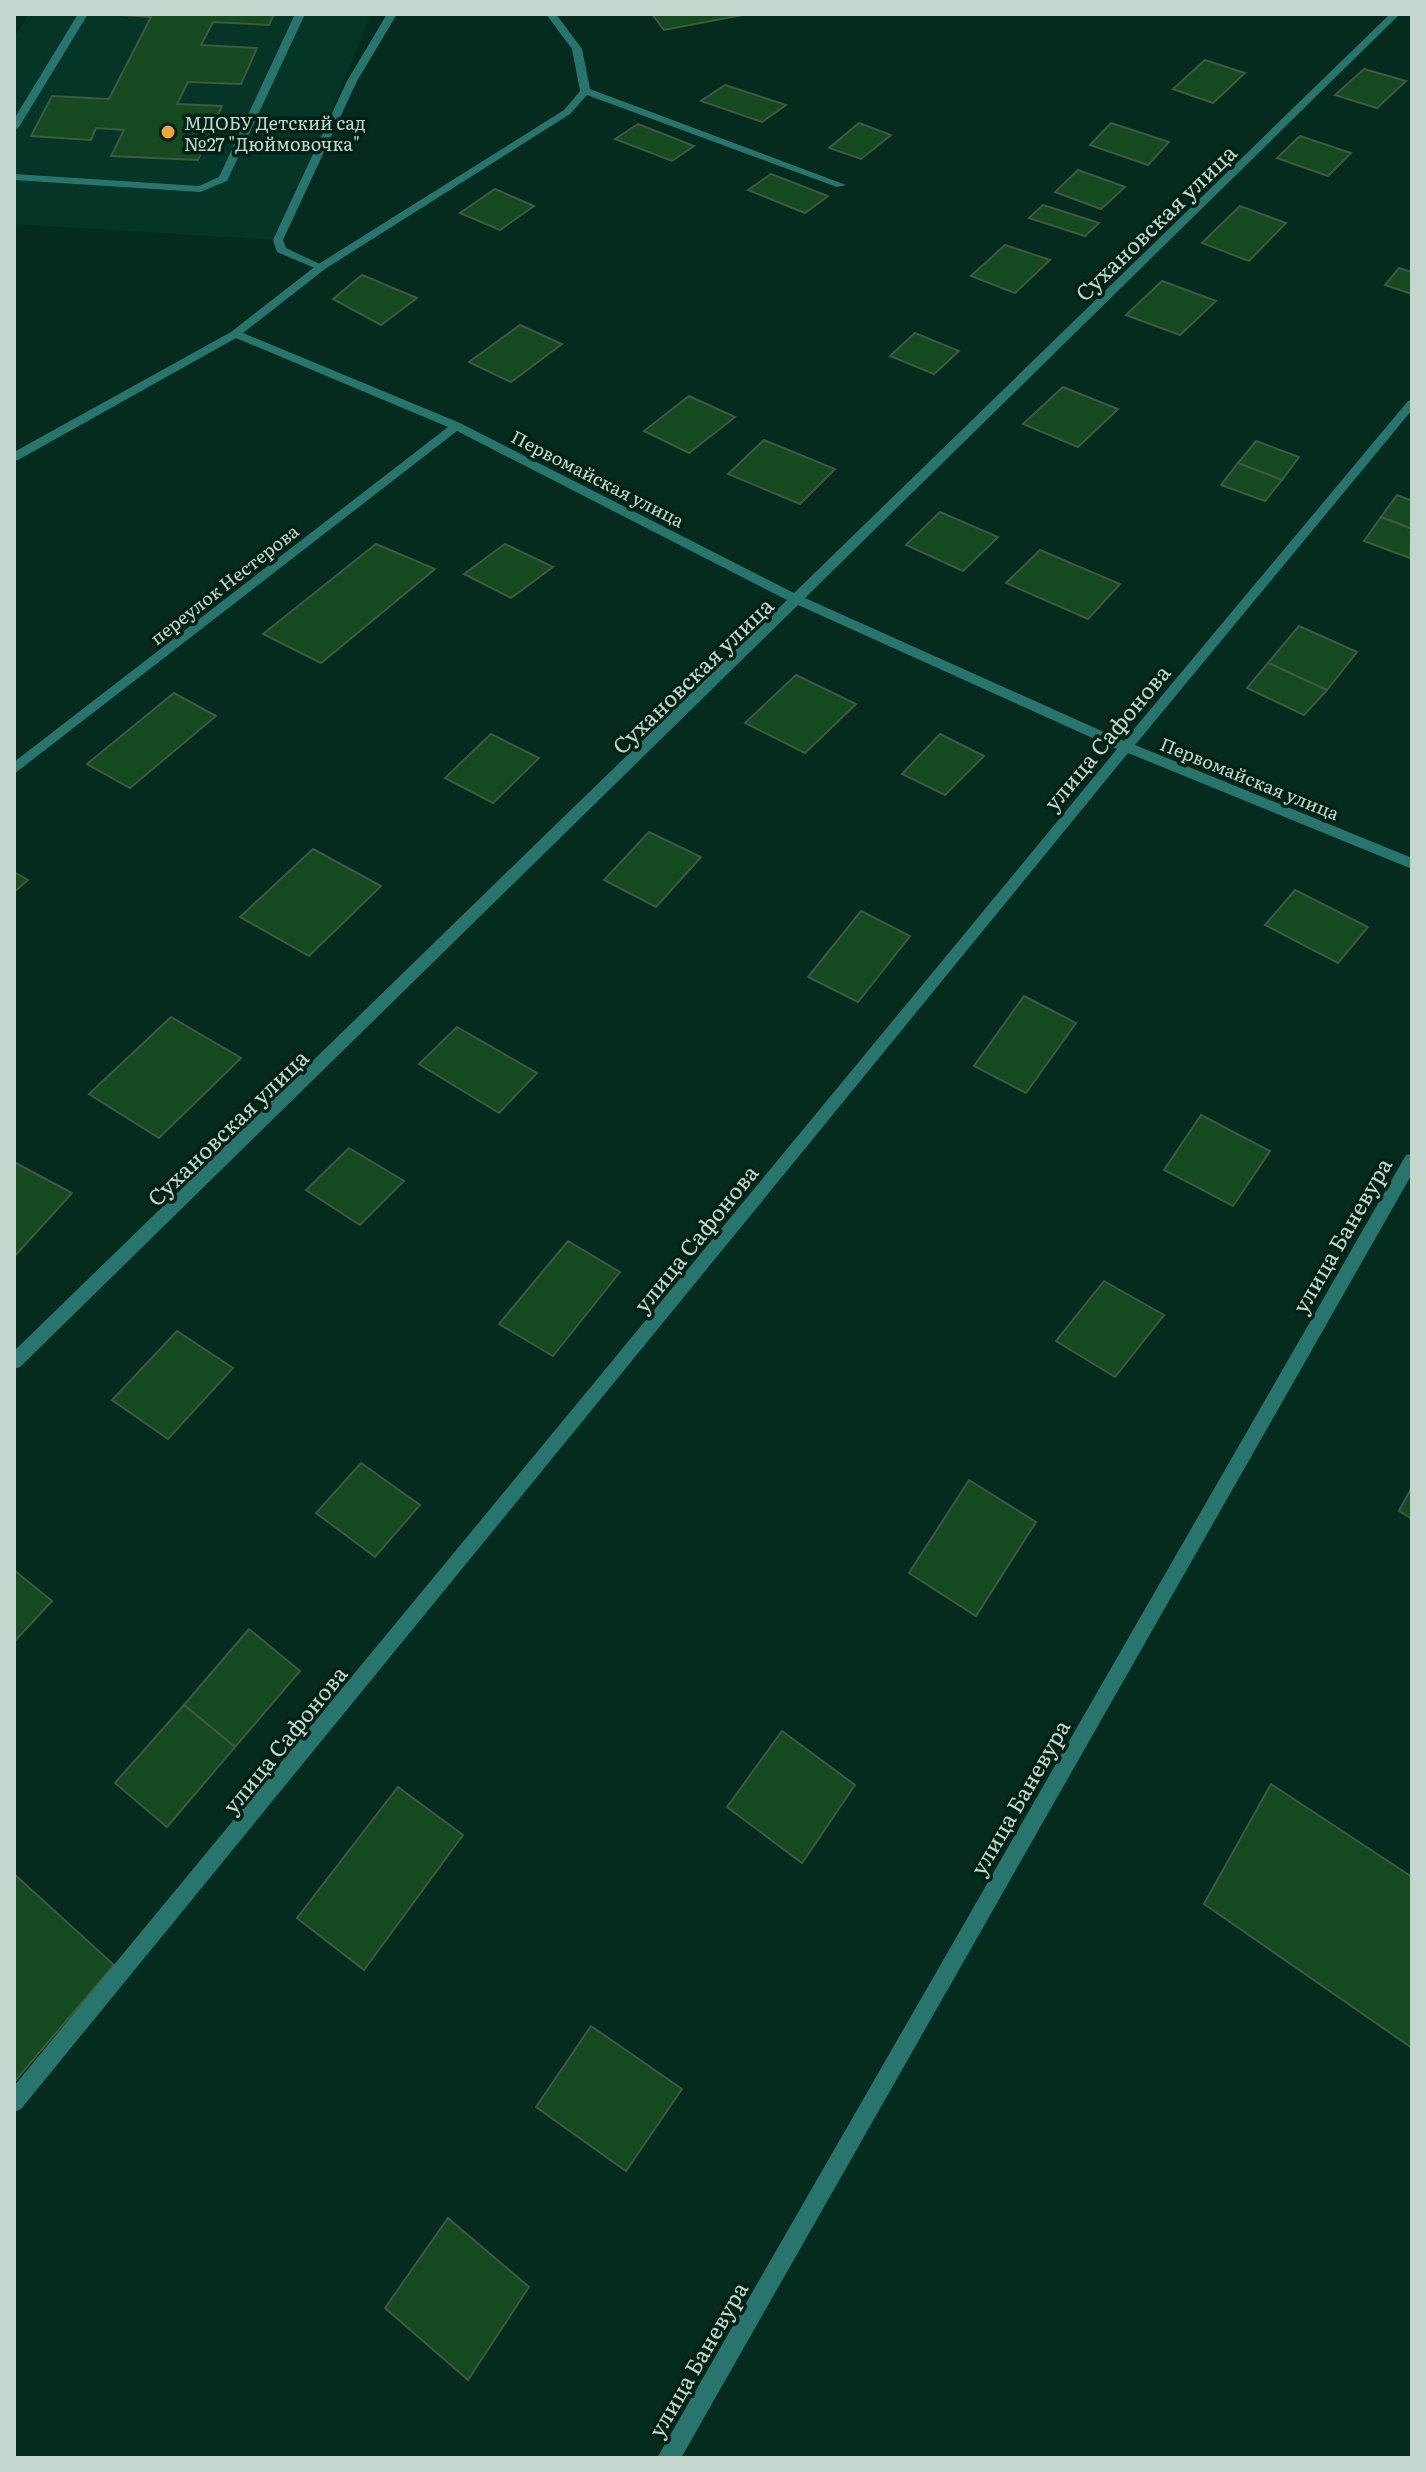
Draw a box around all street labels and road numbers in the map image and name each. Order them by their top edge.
street label: Сухановская улица [1067,136,1243,308]
street label: Первомайская улица [507,423,690,534]
street label: переулок Нестерова [144,517,304,651]
street label: Сухановская улица [604,589,780,761]
street label: улица Сафонова [1035,657,1177,817]
street label: Первомайская улица [1156,730,1344,826]
street label: Сухановская улица [139,1041,315,1213]
street label: улица Баневура [1283,1151,1399,1319]
street label: улица Сафонова [625,1157,765,1319]
street label: улица Сафонова [214,1658,354,1820]
street label: улица Баневура [961,1713,1077,1881]
street label: улица Баневура [639,2275,755,2443]

